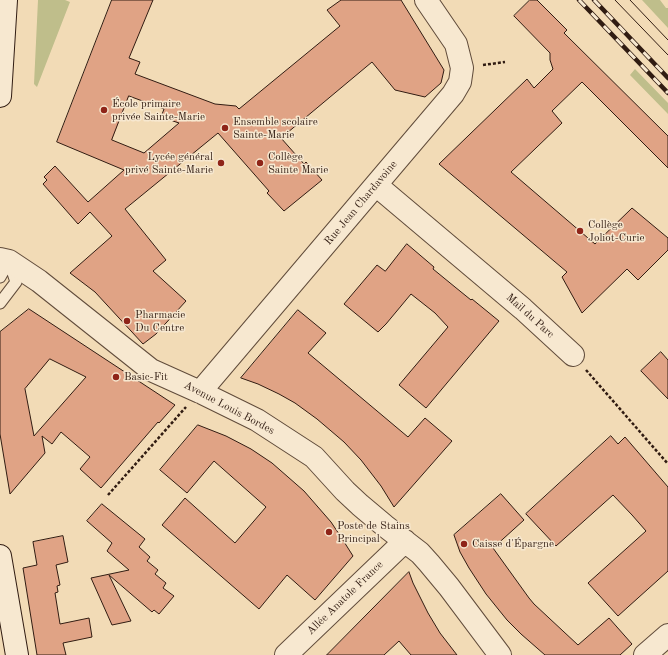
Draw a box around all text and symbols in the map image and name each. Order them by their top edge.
place label: École primaire privée Sainte-Marie [112,97,205,123]
marker: École primaire privée Sainte-Marie [99,105,109,115]
place label: Ensemble scolaire Sainte-Marie [233,115,318,141]
marker: Ensemble scolaire Sainte-Marie [220,123,230,133]
place label: Lycée général privé Sainte-Marie [125,150,213,176]
place label: Collège Sainte Marie [268,150,328,176]
marker: Lycée général privé Sainte-Marie [216,158,226,168]
marker: Collège Sainte Marie [255,158,265,168]
street label: Rue Jean Chardavoine [322,158,400,248]
place label: Collège Joliot-Curie [588,218,644,244]
marker: Collège Joliot-Curie [575,226,585,236]
street label: Mail du Parc [503,291,557,341]
place label: Pharmacie Du Centre [135,308,185,334]
marker: Pharmacie Du Centre [122,316,132,326]
place label: Basic-Fit [124,370,168,384]
marker: Basic-Fit [111,372,121,382]
street label: Avenue Louis Bordes [181,379,277,437]
place label: Poste de Stains Principal [337,519,410,545]
marker: Poste de Stains Principal [324,527,334,537]
place label: Caisse d'Épargne [472,537,554,551]
marker: Caisse d'Épargne [459,539,469,549]
street label: Allée Anatole France [304,558,386,638]

